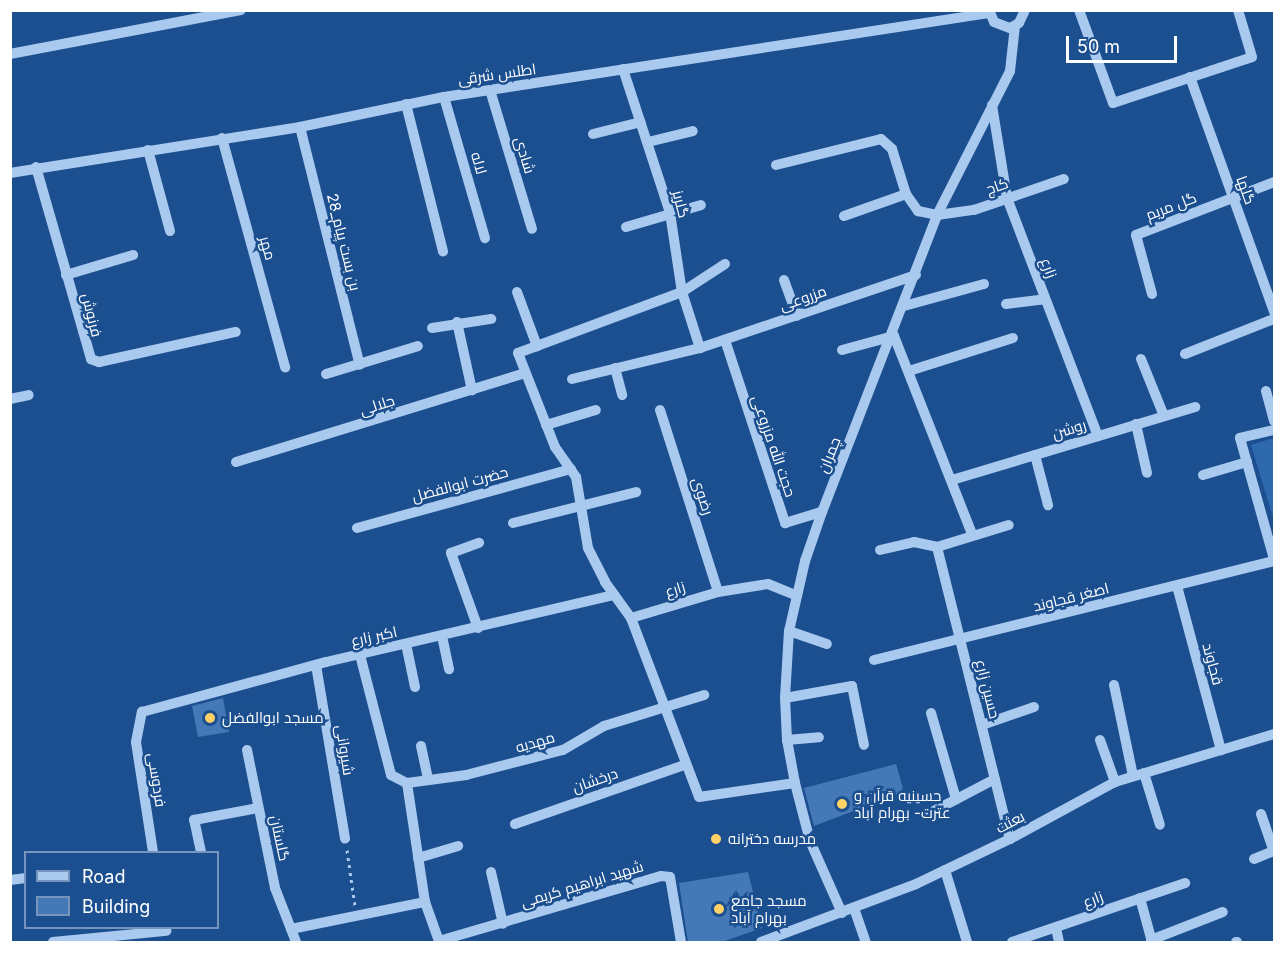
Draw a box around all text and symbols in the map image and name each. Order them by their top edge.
scale bar [1069,24,1180,62]
text: 50 m [1077,36,1120,57]
street label: اطلس شرقی [457,60,537,88]
street label: شادی [511,134,539,176]
street label: لاله [467,150,491,176]
street label: گلها [1233,173,1259,207]
street label: کاج [983,174,1011,198]
street label: گلریز [669,188,693,220]
street label: گل مریم [1143,188,1199,224]
street label: بن بست پیام_28 [323,192,365,292]
street label: مهر [256,234,280,262]
street label: زارع [1037,255,1061,281]
street label: مزروعی [777,282,829,314]
street label: فرنوش [78,291,106,339]
street label: جلالی [357,391,397,419]
street label: حجت الله مزروعی [748,393,800,499]
street label: روشن [1050,415,1088,443]
street label: چمران [814,434,844,476]
street label: حضرت ابوالفضل [410,463,510,505]
street label: رضوی [689,475,717,517]
street label: زارع [663,577,687,601]
street label: اصغر قجاوند [1031,579,1111,615]
street label: اکبر زارع [349,622,399,650]
street label: قجاوند [1199,641,1227,687]
street label: حسین زارع [972,657,1004,721]
place label: مسجد ابوالفضل [222,709,324,727]
marker: مسجد ابوالفضل [203,711,217,725]
street label: شیروانی [332,724,358,776]
street label: مهدیه [513,728,557,756]
street label: فردوسی [144,752,170,808]
street label: درخشان [570,764,620,796]
place label: حسینیه قرآن و عترت- بهرام آباد [854,786,951,821]
marker: حسینیه قرآن و عترت- بهرام آباد [835,797,849,811]
street label: بعثت [992,807,1028,837]
street label: گلستان [266,813,294,863]
place label: مدرسه دخترانه [728,830,816,848]
marker: مدرسه دخترانه [709,832,723,846]
legend [24,851,219,929]
street label: شهید ابراهیم کریمی [519,857,645,911]
text: Road [82,866,125,887]
street label: زارع [1080,887,1106,911]
place label: مسجد جامع بهرام آباد [731,891,807,926]
text: Building [82,896,150,917]
marker: مسجد جامع بهرام آباد [712,902,726,916]

